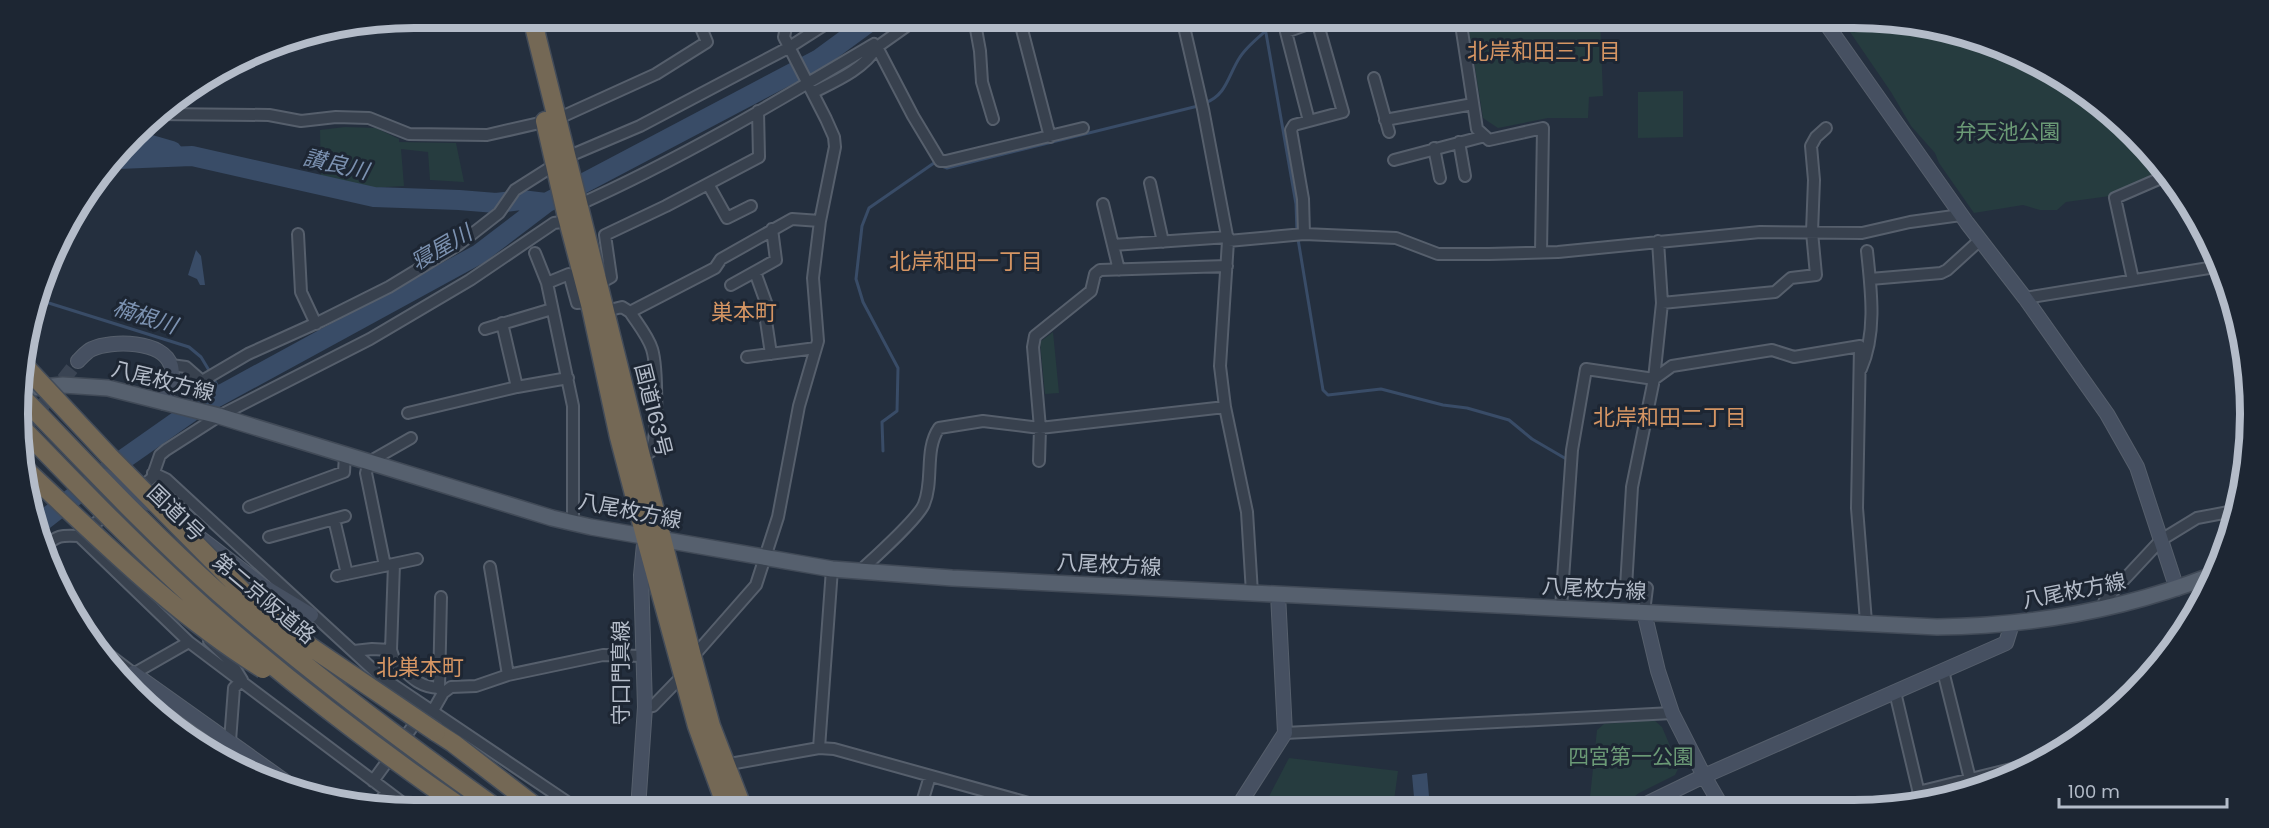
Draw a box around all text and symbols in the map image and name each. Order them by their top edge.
district label: 北岸和田三丁目 [1467,36,1621,67]
park label: 弁天池公園 [1956,117,2061,146]
water label: 讃良川 [300,142,373,187]
water label: 寝屋川 [405,217,479,277]
district label: 北岸和田一丁目 [889,246,1043,277]
water label: 楠根川 [109,292,183,342]
district label: 巣本町 [711,297,777,328]
street label: 八尾枚方線 [109,354,218,407]
street label: 国道163号 [628,360,679,460]
district label: 北岸和田二丁目 [1593,402,1747,433]
street label: 国道1号 [141,478,212,547]
street label: 八尾枚方線 [576,486,684,535]
street label: 第二京阪道路 [207,547,322,650]
street label: 八尾枚方線 [1056,547,1162,582]
street label: 八尾枚方線 [2020,566,2128,615]
street label: 八尾枚方線 [1541,571,1647,606]
street label: 守口門真線 [606,621,635,726]
district label: 北巣本町 [376,652,464,683]
park label: 四宮第一公園 [1568,742,1694,771]
scale bar [2059,771,2227,809]
text: 100 m [2068,779,2120,804]

